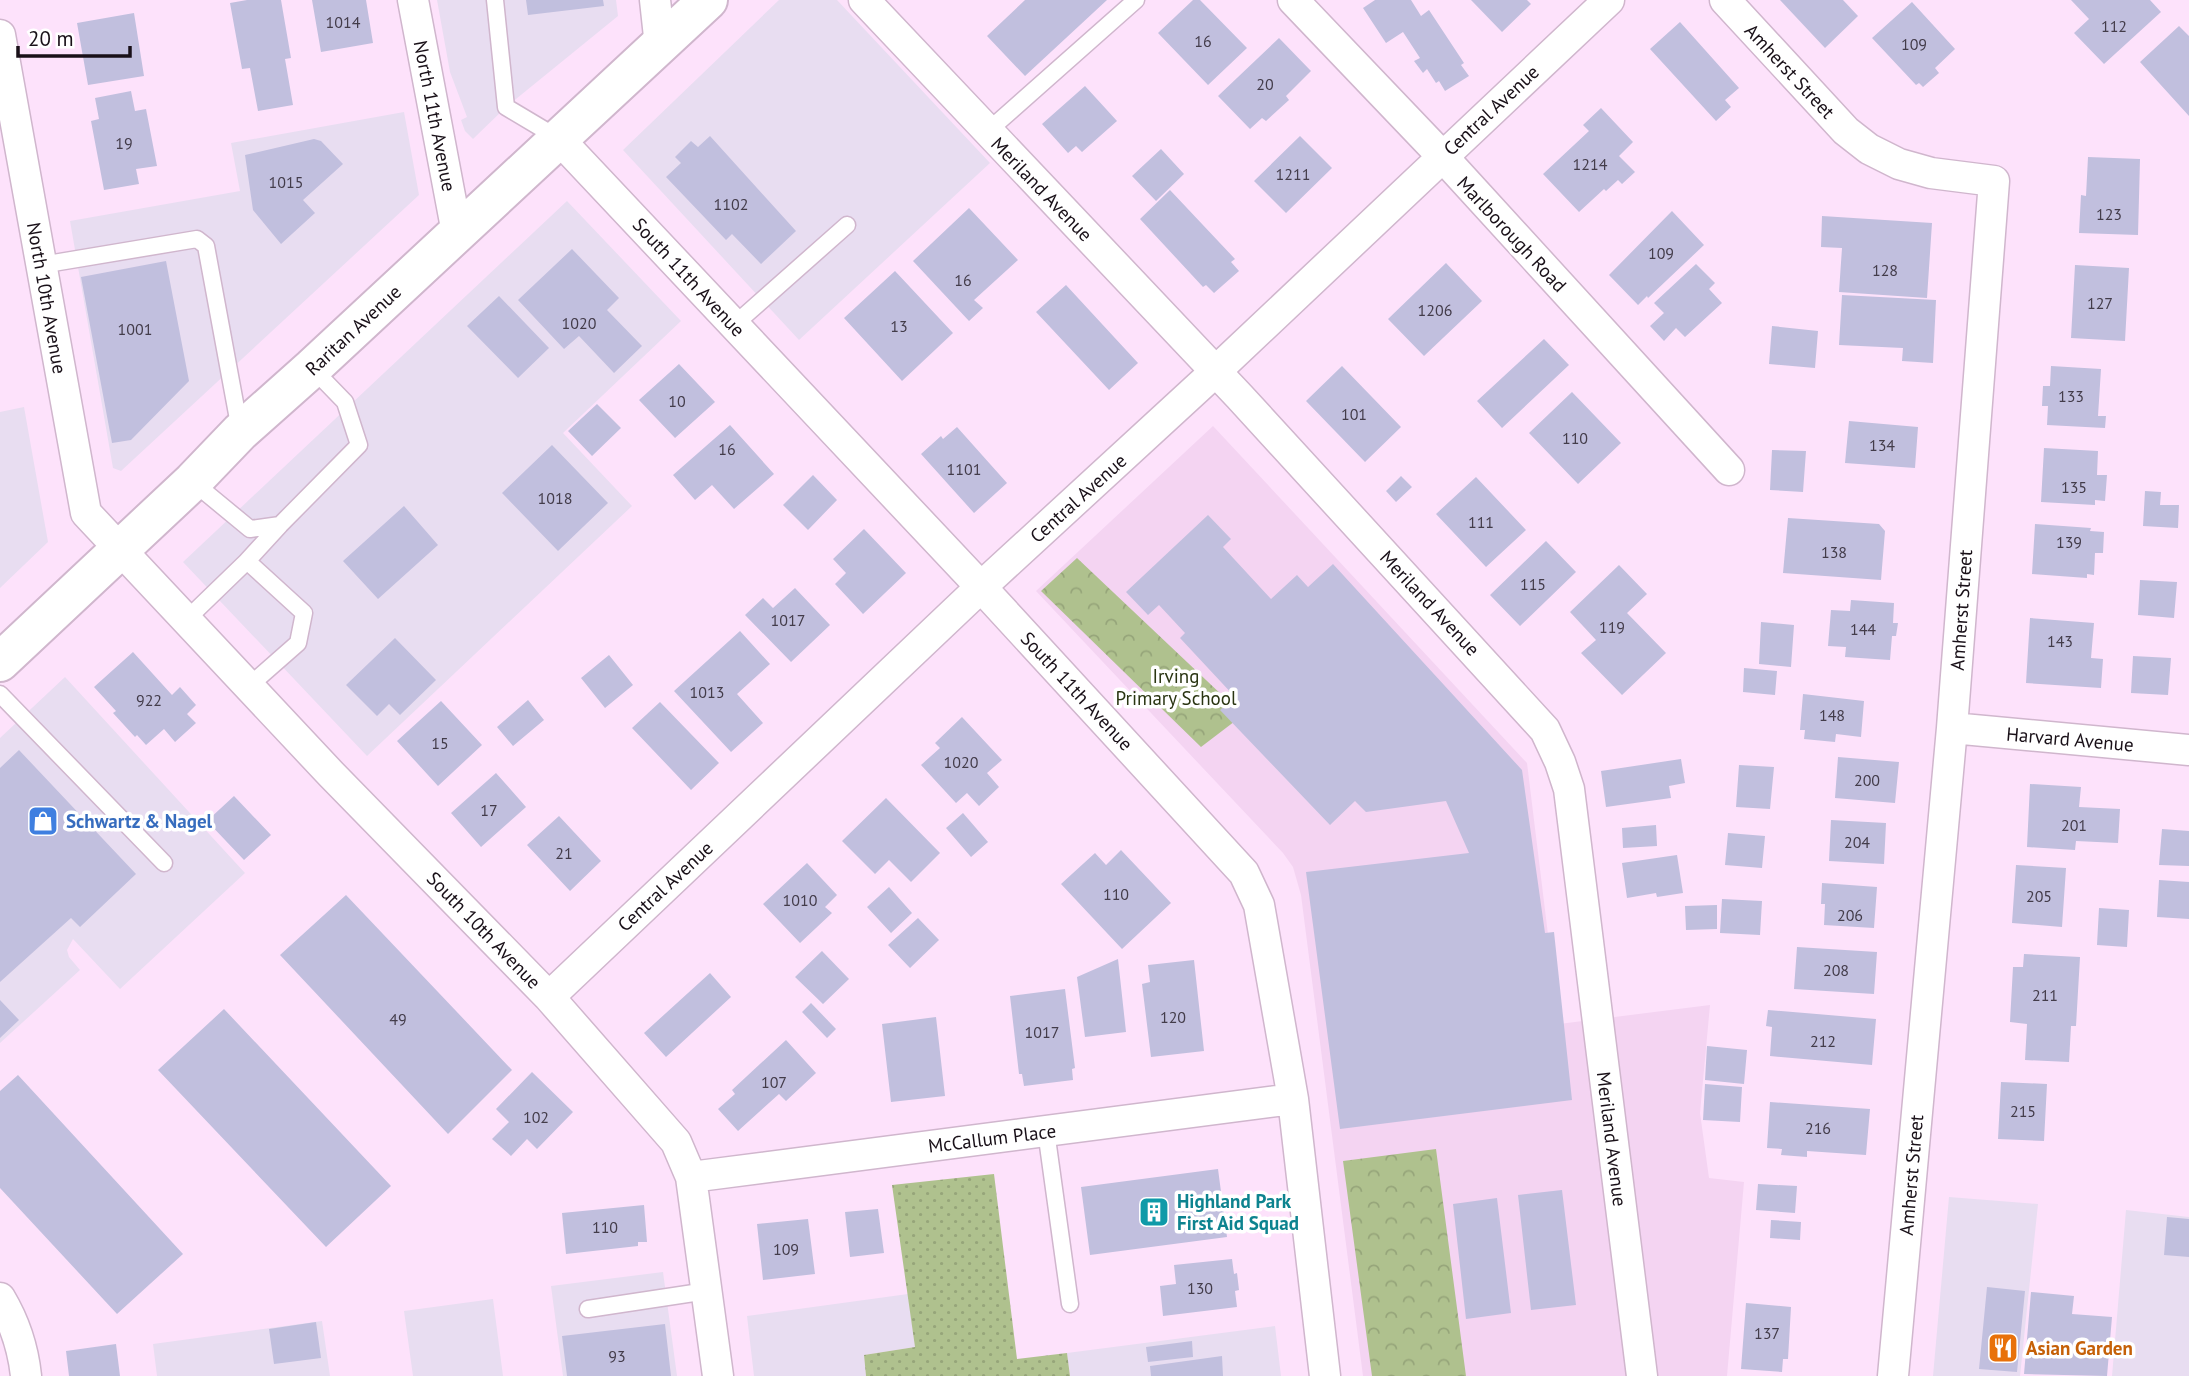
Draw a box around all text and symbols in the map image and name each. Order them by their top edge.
house number: 1014 [326,12,361,32]
scale bar [18,14,130,58]
house number: 112 [2101,16,2127,36]
street label: Amherst Street [1740,19,1840,124]
text: 20 m [28,25,74,52]
house number: 16 [1194,31,1212,51]
house number: 109 [1901,34,1927,54]
street label: North 11th Avenue [409,38,461,194]
street label: Central Avenue [1438,60,1544,160]
house number: 20 [1256,74,1274,94]
street label: Meriland Avenue [986,132,1098,246]
house number: 19 [115,133,133,153]
house number: 1214 [1573,154,1608,174]
house number: 1211 [1276,164,1310,184]
street label: Marlborough Road [1452,171,1572,297]
house number: 1015 [269,172,303,192]
house number: 1102 [714,194,748,214]
house number: 123 [2096,204,2122,224]
street label: South 11th Avenue [628,213,750,341]
street label: North 10th Avenue [22,220,72,376]
house number: 109 [1648,243,1674,263]
house number: 128 [1872,260,1898,280]
house number: 16 [954,270,972,290]
street label: Raritan Avenue [300,280,406,380]
house number: 127 [2087,293,2113,313]
house number: 1206 [1418,300,1452,320]
house number: 1020 [562,313,597,333]
house number: 13 [890,316,908,336]
house number: 1001 [118,319,152,339]
house number: 133 [2058,386,2084,406]
house number: 10 [668,391,686,411]
house number: 101 [1341,404,1367,424]
house number: 110 [1562,428,1588,448]
house number: 134 [1869,435,1895,455]
house number: 16 [718,439,736,459]
street label: Central Avenue [1025,448,1131,548]
house number: 1101 [947,459,981,479]
house number: 135 [2061,477,2087,497]
house number: 1018 [538,488,572,508]
house number: 111 [1468,512,1494,532]
house number: 139 [2056,532,2082,552]
house number: 138 [1821,542,1847,562]
street label: Meriland Avenue [1375,545,1485,661]
street label: Amherst Street [1945,548,1977,671]
house number: 115 [1520,574,1546,594]
house number: 1017 [771,610,805,630]
house number: 119 [1599,617,1625,637]
house number: 144 [1850,619,1876,639]
street label: South 11th Avenue [1016,627,1138,755]
house number: 143 [2047,631,2073,651]
park label: Irving Primary School [1115,664,1237,710]
house number: 1013 [690,682,724,702]
house number: 922 [136,690,162,710]
house number: 148 [1819,705,1845,725]
street label: Harvard Avenue [2005,721,2135,757]
house number: 15 [431,733,449,753]
house number: 1020 [944,752,979,772]
house number: 200 [1854,770,1880,790]
house number: 17 [480,800,498,820]
shop icon: Schwartz & Nagel [26,804,60,838]
place label: Schwartz & Nagel [66,809,213,833]
house number: 201 [2061,815,2087,835]
house number: 204 [1844,832,1870,852]
street label: Central Avenue [612,836,718,936]
house number: 21 [555,843,573,863]
street label: South 10th Avenue [422,866,546,994]
house number: 110 [1103,884,1129,904]
house number: 205 [2026,886,2052,906]
house number: 1010 [783,890,818,910]
house number: 206 [1837,905,1863,925]
house number: 208 [1823,960,1849,980]
house number: 211 [2032,985,2058,1005]
house number: 120 [1160,1007,1186,1027]
house number: 49 [389,1009,407,1029]
house number: 1017 [1025,1022,1059,1042]
house number: 212 [1810,1031,1836,1051]
street label: Meriland Avenue [1592,1070,1632,1208]
house number: 107 [761,1072,787,1092]
house number: 215 [2010,1101,2036,1121]
house number: 102 [523,1107,549,1127]
street label: Amherst Street [1894,1113,1928,1236]
street label: McCallum Place [927,1118,1057,1158]
house number: 216 [1805,1118,1831,1138]
place label: Highland Park First Aid Squad [1177,1189,1299,1235]
building icon: Highland Park First Aid Squad [1137,1195,1171,1229]
house number: 110 [592,1217,618,1237]
house number: 109 [773,1239,799,1259]
house number: 130 [1187,1278,1213,1298]
house number: 137 [1754,1323,1780,1343]
restaurant icon: Asian Garden [1986,1331,2020,1365]
place label: Asian Garden [2026,1336,2133,1360]
house number: 93 [608,1346,626,1366]

